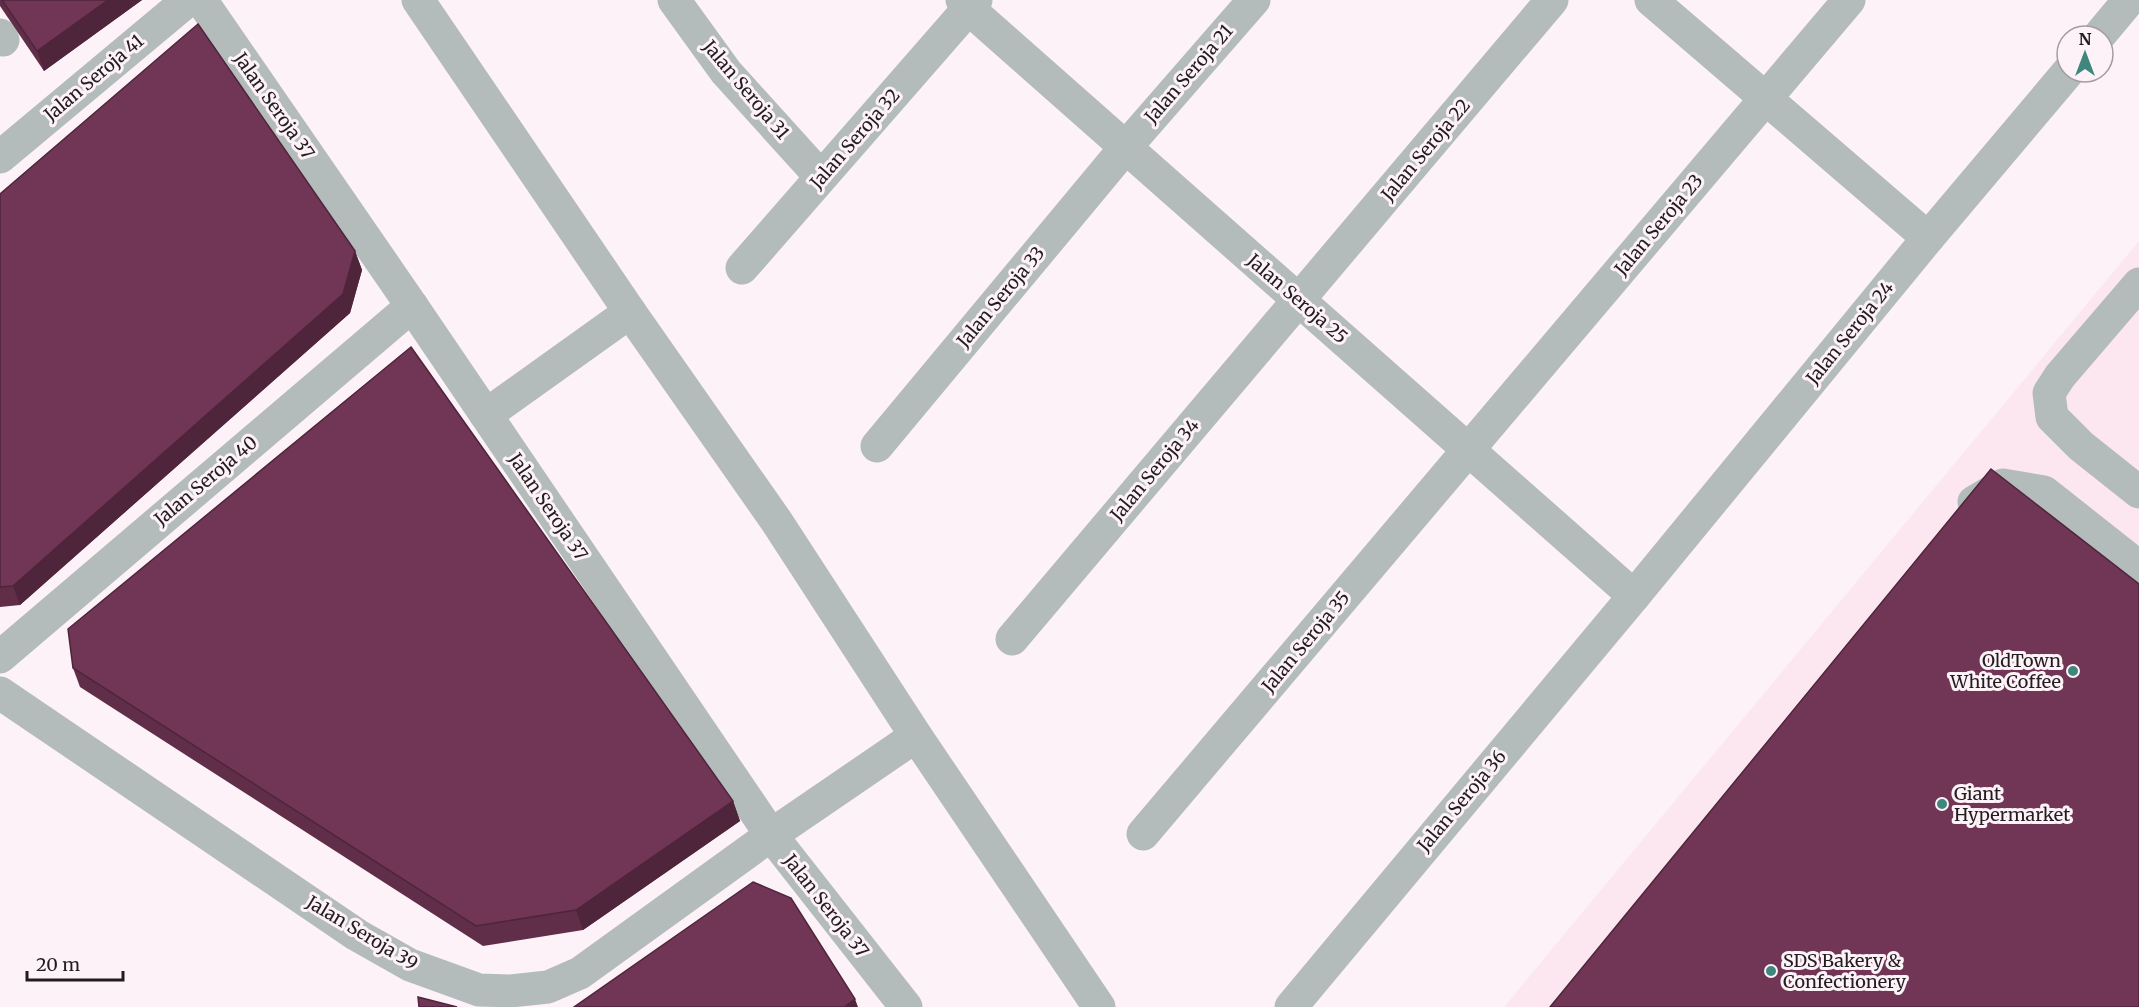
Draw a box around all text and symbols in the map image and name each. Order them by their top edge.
street label: Jalan Seroja 21 [1139,20,1238,128]
north arrow [2055,24,2115,84]
street label: Jalan Seroja 41 [38,29,148,127]
text: N [2079,29,2092,49]
street label: Jalan Seroja 31 [698,35,795,144]
street label: Jalan Seroja 37 [229,47,320,163]
street label: Jalan Seroja 32 [804,84,904,194]
street label: Jalan Seroja 22 [1376,94,1475,206]
street label: Jalan Seroja 23 [1609,169,1708,281]
street label: Jalan Seroja 33 [951,241,1050,353]
street label: Jalan Seroja 25 [1242,248,1352,348]
street label: Jalan Seroja 24 [1800,276,1898,390]
street label: Jalan Seroja 34 [1105,414,1204,526]
street label: Jalan Seroja 40 [149,431,262,531]
street label: Jalan Seroja 37 [503,448,593,565]
street label: Jalan Seroja 35 [1256,586,1355,698]
place label: OldTown White Coffee [1949,649,2061,693]
marker: OldTown White Coffee [2066,664,2080,678]
street label: Jalan Seroja 36 [1412,745,1511,857]
place label: Giant Hypermarket [1954,782,2070,826]
marker: Giant Hypermarket [1935,797,1949,811]
street label: Jalan Seroja 37 [778,849,874,962]
street label: Jalan Seroja 39 [302,890,422,975]
scale bar [27,944,123,982]
place label: SDS Bakery & Confectionery [1783,949,1906,993]
text: 20 m [36,953,80,976]
marker: SDS Bakery & Confectionery [1764,964,1778,978]

